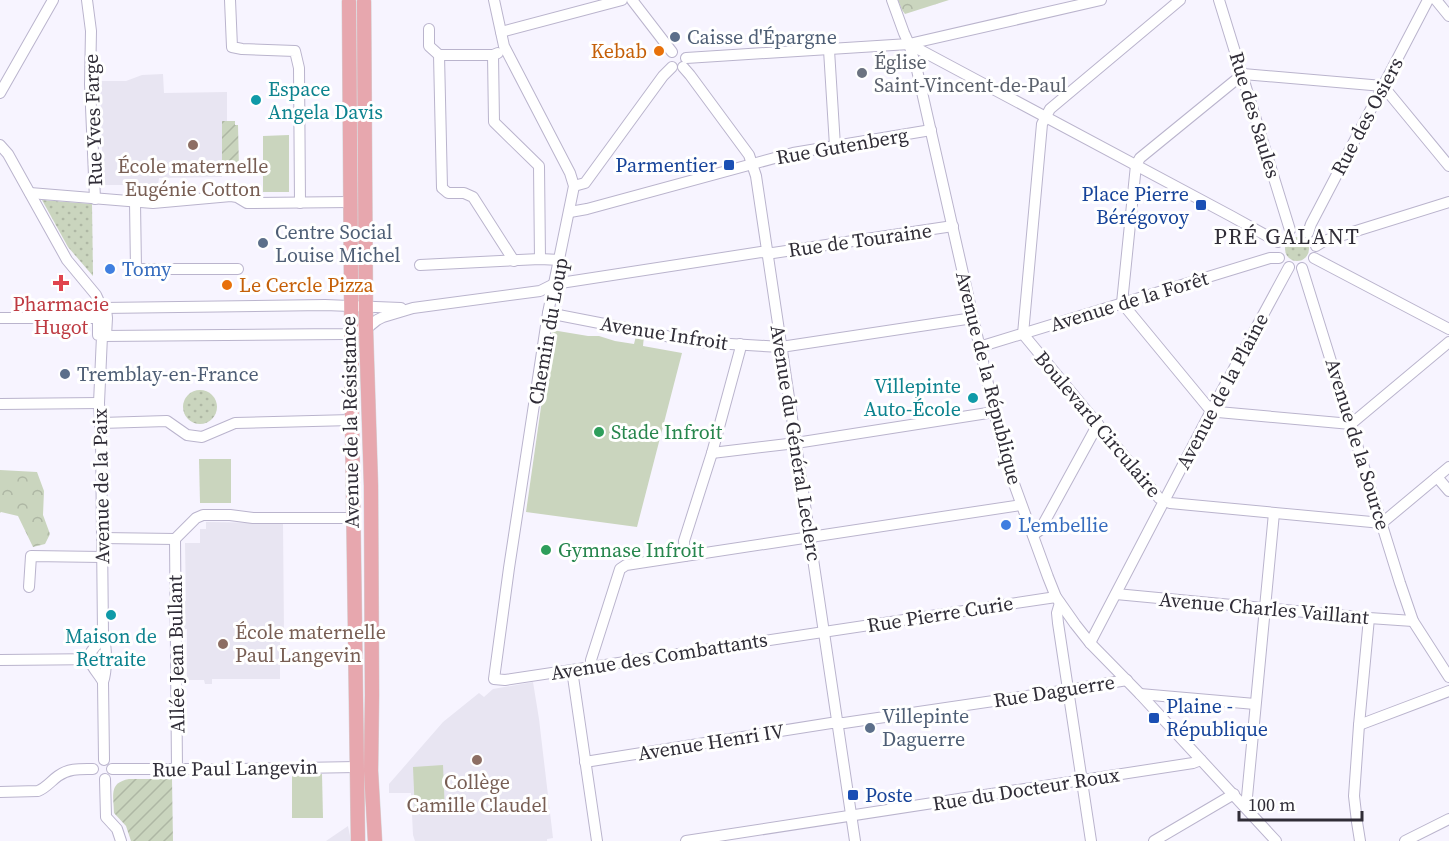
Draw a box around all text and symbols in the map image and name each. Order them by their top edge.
place label: Caisse d'Épargne [687,23,837,51]
marker: Caisse d'Épargne [668,30,682,44]
place label: Kebab [591,37,647,65]
marker: Kebab [652,44,666,58]
place label: Église Saint-Vincent-de-Paul [874,48,1067,99]
street label: Rue des Saules [1222,48,1288,182]
street label: Rue des Osiers [1324,52,1410,180]
street label: Rue Yves Farge [77,53,109,187]
marker: Église Saint-Vincent-de-Paul [855,66,869,80]
place label: Espace Angela Davis [268,75,383,126]
marker: Espace Angela Davis [249,93,263,107]
street label: Rue Gutenberg [774,121,910,171]
marker: École maternelle Eugénie Cotton [186,138,200,152]
place label: Parmentier [615,151,718,179]
place label: École maternelle Eugénie Cotton [117,152,269,203]
marker: Parmentier [722,158,736,172]
place label: Place Pierre Bérégovoy [1082,180,1190,231]
marker: Place Pierre Bérégovoy [1194,198,1208,212]
street label: Rue de Touraine [786,216,934,264]
place label: Centre Social Louise Michel [275,218,400,269]
district label: PRÉ GALANT [1214,221,1360,251]
marker: Centre Social Louise Michel [256,236,270,250]
place label: Tomy [122,255,172,283]
street label: Chemin du Loup [521,255,575,407]
marker: Tomy [103,262,117,276]
street label: Avenue de la Forêt [1047,264,1212,338]
street label: Avenue de la République [949,268,1029,488]
place label: Le Cercle Pizza [239,271,374,299]
marker: Pharmacie Hugot [54,276,68,290]
marker: Le Cercle Pizza [220,278,234,292]
place label: Pharmacie Hugot [13,290,109,341]
street label: Avenue de la Plaine [1169,308,1275,474]
street label: Avenue Infroit [598,309,730,357]
street label: Avenue de la Résistance [334,316,366,528]
street label: Avenue du Général Leclerc [763,323,829,563]
street label: Boulevard Circulaire [1028,345,1168,503]
street label: Avenue de la Source [1319,355,1397,533]
place label: Tremblay-en-France [77,360,259,388]
marker: Tremblay-en-France [58,367,72,381]
place label: Villepinte Auto-École [864,372,961,423]
marker: Villepinte Auto-École [966,391,980,405]
street label: Avenue de la Paix [86,408,116,564]
place label: Stade Infroit [611,418,723,446]
marker: Stade Infroit [592,425,606,439]
place label: L'embellie [1018,511,1108,539]
marker: L'embellie [999,518,1013,532]
place label: Gymnase Infroit [558,536,705,564]
marker: Gymnase Infroit [539,543,553,557]
street label: Allée Jean Bullant [161,574,191,733]
street label: Avenue Charles Vaillant [1158,585,1371,631]
street label: Rue Pierre Curie [865,589,1015,639]
marker: Maison de Retraite [104,608,118,622]
place label: École maternelle Paul Langevin [235,618,386,669]
place label: Maison de Retraite [65,622,157,673]
street label: Avenue des Combattants [549,625,769,687]
marker: École maternelle Paul Langevin [216,637,230,651]
street label: Rue Daguerre [991,668,1117,714]
place label: Plaine - République [1166,692,1268,743]
place label: Villepinte Daguerre [882,702,969,753]
marker: Plaine - République [1147,711,1161,725]
street label: Avenue Henri IV [636,717,787,767]
marker: Villepinte Daguerre [863,721,877,735]
street label: Rue Paul Langevin [152,753,318,783]
marker: Collège Camille Claudel [470,753,484,767]
street label: Rue du Docteur Roux [931,760,1122,818]
place label: Collège Camille Claudel [407,768,547,819]
place label: Poste [865,781,913,809]
scale bar [1239,784,1362,822]
marker: Poste [846,788,860,802]
text: 100 m [1248,792,1295,817]

